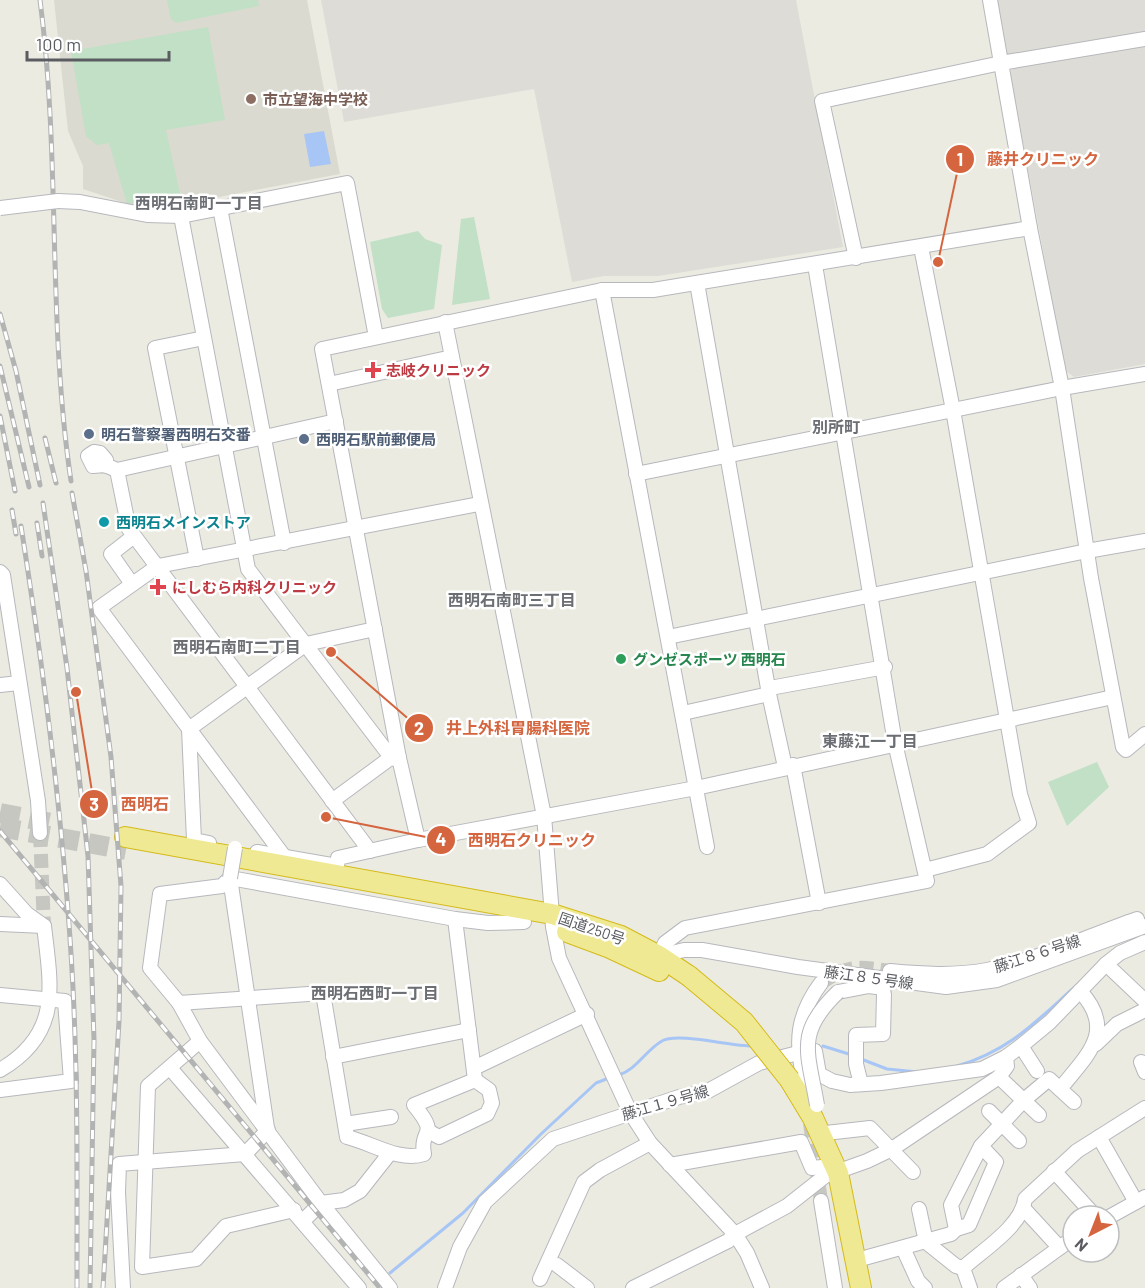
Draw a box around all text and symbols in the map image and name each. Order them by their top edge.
scale bar [27,24,170,62]
text: 100 m [36,33,81,55]
place label: 市立望海中学校 [263,90,368,108]
marker: 市立望海中学校 [244,92,258,106]
callout: 藤井クリニック [945,142,1111,176]
text: 1 [957,148,963,170]
text: 藤井クリニック [987,149,1099,168]
district label: 西明石南町一丁目 [135,193,263,212]
marker: 志岐クリニック [364,361,382,379]
place label: 志岐クリニック [386,361,491,379]
district label: 別所町 [812,417,860,436]
place label: 明石警察署西明石交番 [101,425,251,443]
marker: 明石警察署西明石交番 [82,427,96,441]
place label: 西明石駅前郵便局 [316,430,436,448]
marker: 西明石駅前郵便局 [297,432,311,446]
place label: 西明石メインストア [116,513,251,531]
marker: 西明石メインストア [97,515,111,529]
marker: にしむら内科クリニック [149,578,167,596]
place label: にしむら内科クリニック [172,578,337,596]
district label: 西明石南町三丁目 [448,590,576,609]
district label: 西明石南町二丁目 [173,637,301,656]
place label: グンゼスポーツ 西明石 [633,650,786,668]
marker: グンゼスポーツ 西明石 [614,652,628,666]
callout: 井上外科胃腸科医院 [404,711,602,745]
text: 2 [414,717,424,739]
text: 井上外科胃腸科医院 [446,718,590,737]
district label: 東藤江一丁目 [822,731,918,750]
callout: 西明石 [79,787,181,821]
text: 3 [89,793,99,815]
text: 西明石 [121,794,169,813]
callout: 西明石クリニック [426,823,608,857]
text: 4 [436,828,447,850]
text: 西明石クリニック [468,830,596,849]
street label: 国道250号 [556,908,628,948]
street label: 藤江８６号線 [991,931,1083,975]
street label: 藤江８５号線 [823,962,915,992]
district label: 西明石西町一丁目 [311,983,439,1002]
street label: 藤江１９号線 [619,1081,711,1123]
north arrow [1061,1204,1121,1264]
text: N [1070,1235,1091,1256]

